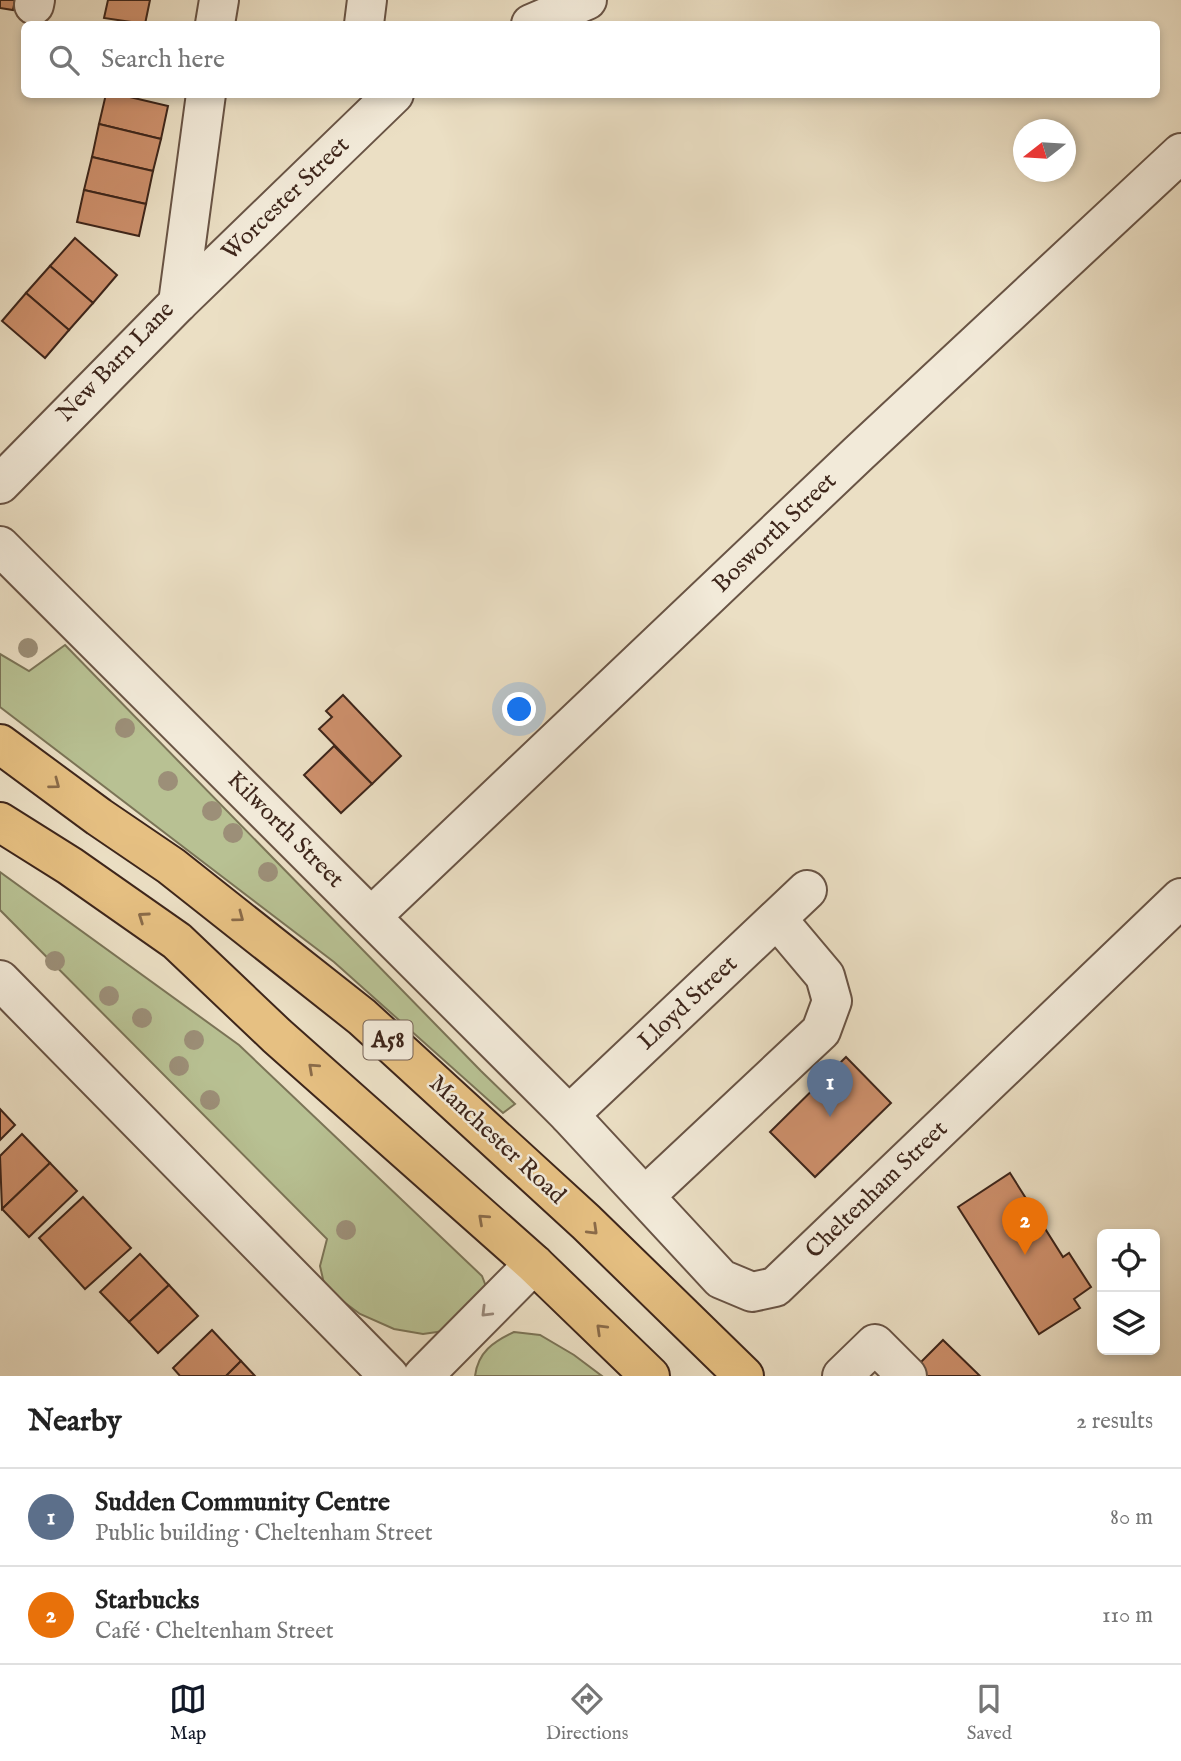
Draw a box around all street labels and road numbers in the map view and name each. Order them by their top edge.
street label: Worcester Street [216,130,356,268]
street label: New Barn Lane [51,295,181,429]
street label: Bosworth Street [707,466,843,600]
street label: Kilworth Street [220,765,350,895]
street label: Lloyd Street [632,949,744,1057]
road number: A58 [364,1021,412,1060]
street label: Manchester Road [422,1069,572,1211]
street label: Cheltenham Street [799,1114,955,1266]

